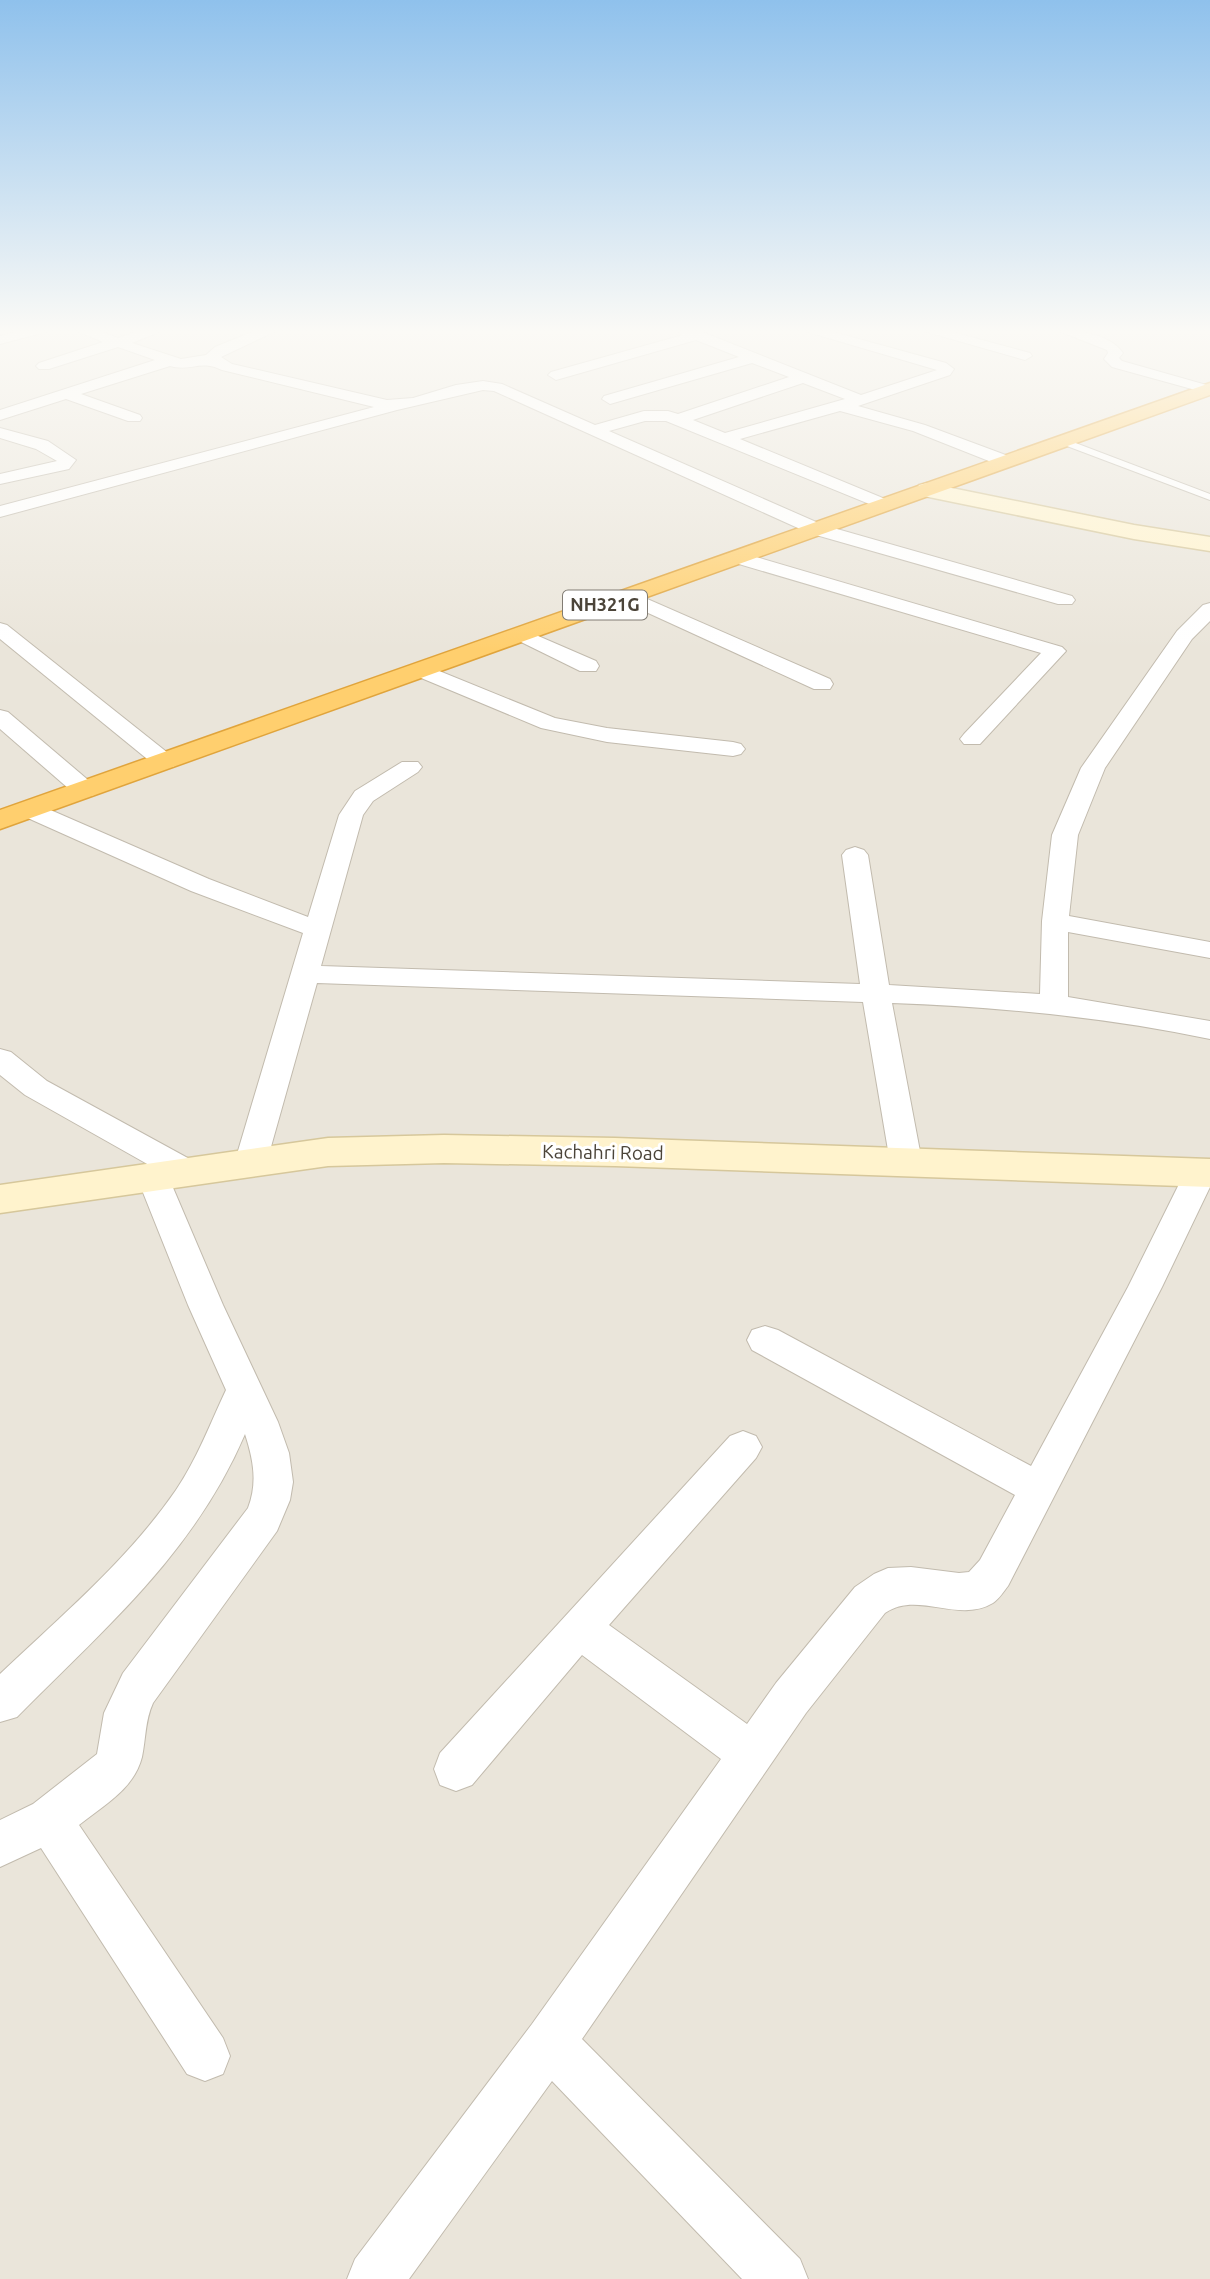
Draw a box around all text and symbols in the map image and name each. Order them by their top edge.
road number: NH321G [563,590,647,620]
street label: Kachahri Road [542,1140,664,1164]

